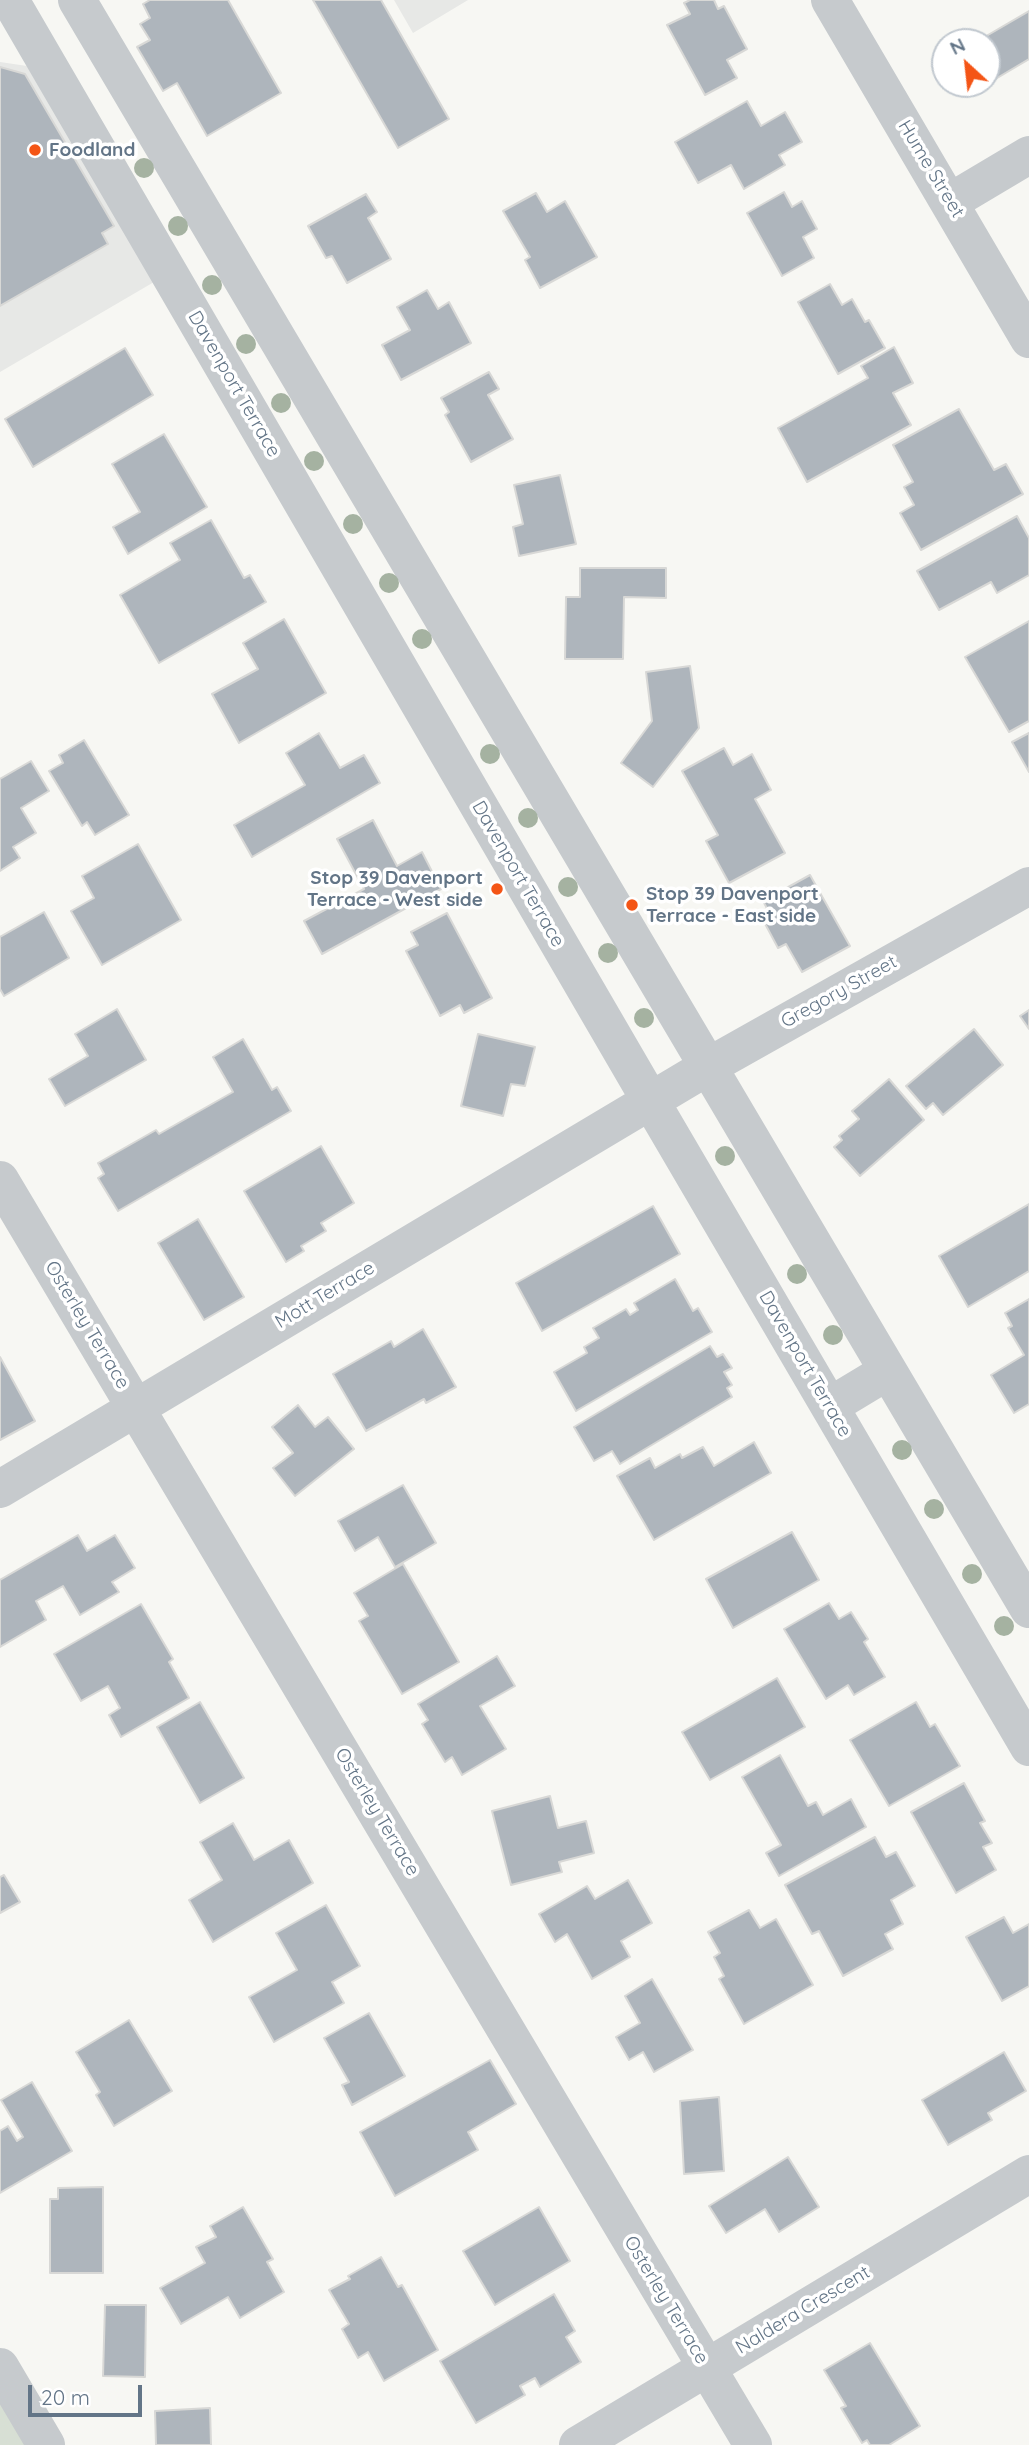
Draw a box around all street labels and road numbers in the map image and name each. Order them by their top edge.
street label: Hume Street [893,116,969,222]
street label: Davenport Terrace [183,307,285,461]
street label: Davenport Terrace [467,797,569,951]
street label: Gregory Street [777,951,901,1033]
street label: Mott Terrace [271,1256,379,1334]
street label: Osterley Terrace [40,1257,134,1393]
street label: Davenport Terrace [754,1287,856,1441]
street label: Osterley Terrace [330,1744,424,1880]
street label: Osterley Terrace [619,2232,713,2368]
street label: Naldera Crescent [732,2261,874,2359]

